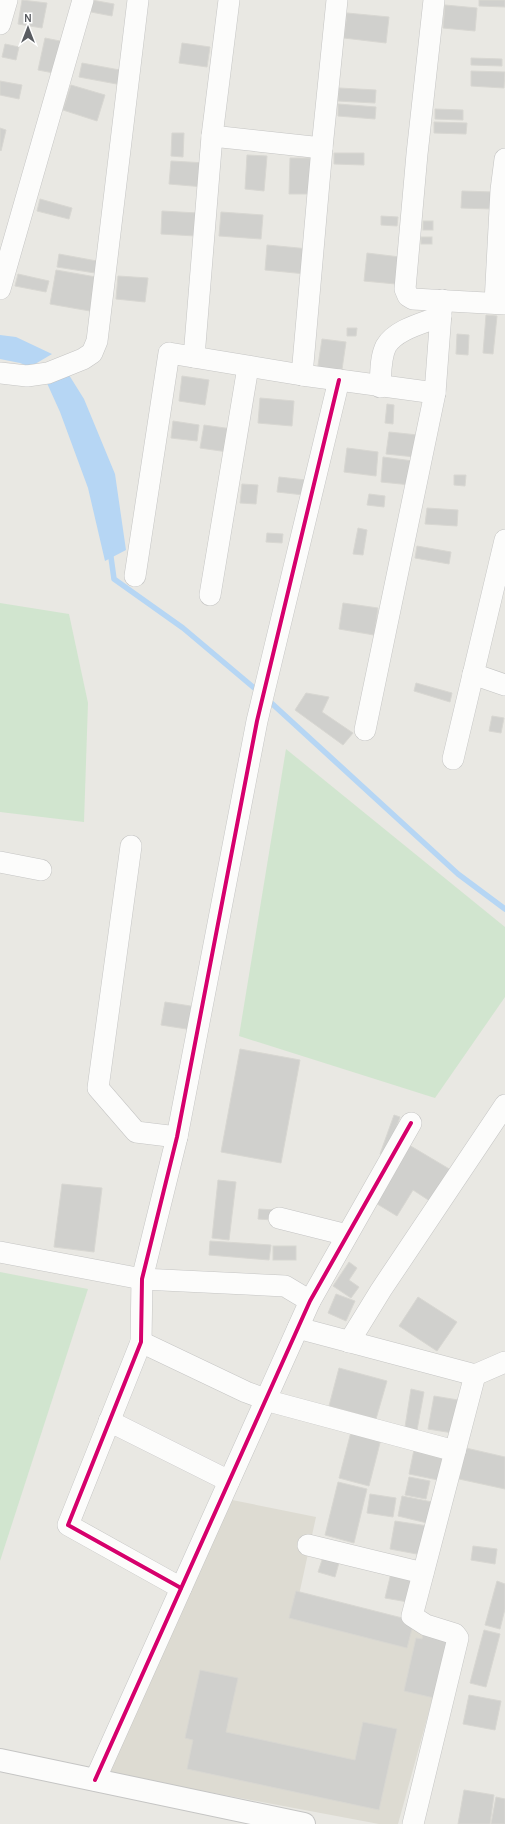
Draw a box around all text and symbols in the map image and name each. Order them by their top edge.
north arrow [8,8,48,48]
text: N [24,12,32,25]

